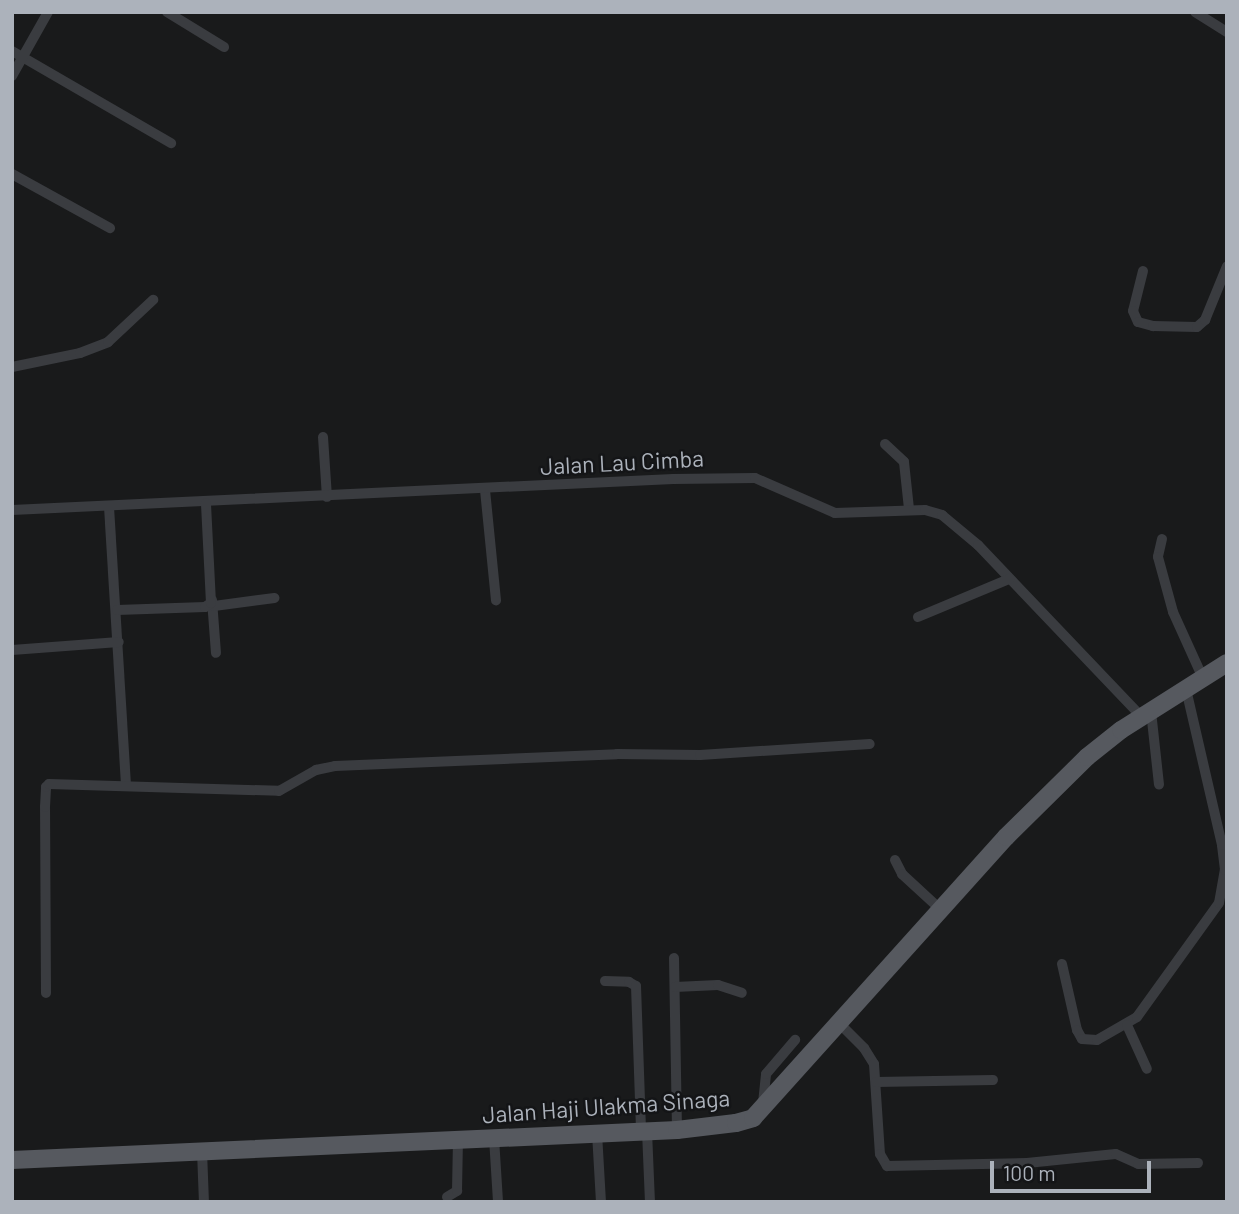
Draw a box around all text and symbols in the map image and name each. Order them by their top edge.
street label: Jalan Lau Cimba [539,444,705,480]
street label: Jalan Haji Ulakma Sinaga [481,1084,731,1128]
scale bar [994,1148,1155,1192]
text: 100 m [1003,1160,1056,1185]

